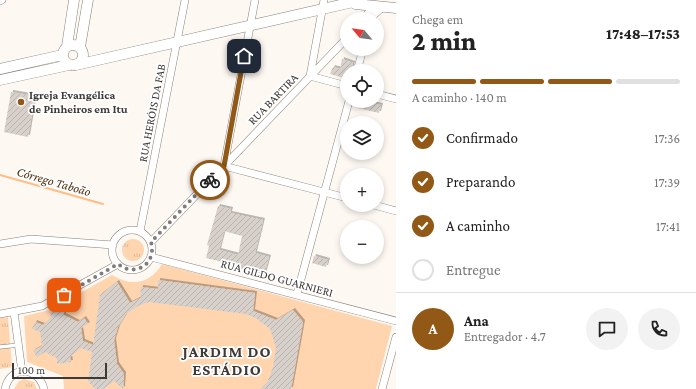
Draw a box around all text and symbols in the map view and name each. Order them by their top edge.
north arrow [340,12,384,56]
map controls [340,12,384,264]
text: Chega em [412,12,463,27]
text: 17:48–17:53 [606,26,680,42]
text: 2 min [412,27,476,56]
pin [227,39,261,73]
icon: home [233,45,255,67]
street label: RUA HERÓIS DA FAB [136,62,168,163]
button: locate [340,64,384,108]
street label: RUA BARTIRA [245,70,301,128]
place label: Igreja Evangélica de Pinheiros em Itu [29,88,128,116]
text: A caminho · 140 m [412,90,507,105]
marker: Igreja Evangélica de Pinheiros em Itu [16,97,26,107]
button: layers [340,116,384,160]
icon: check [412,127,434,149]
text: Confirmado [446,130,518,146]
text: 17:36 [654,131,680,146]
courier [190,160,230,200]
water label: Córrego Taboão [15,164,93,199]
button: + [340,168,384,212]
icon: bike [199,169,221,191]
icon: check [412,171,434,193]
text: Preparando [446,174,515,190]
text: 17:39 [654,175,680,190]
icon: check [412,215,434,237]
text: A caminho [446,218,510,234]
text: 17:41 [656,219,680,234]
button: − [340,220,384,264]
street label: RUA GILDO GUARNIERI [219,256,335,300]
text: Entregue [446,262,501,278]
pin [47,278,81,312]
icon: bag [53,284,75,306]
button: chat [586,308,628,350]
button: phone [638,308,680,350]
text: Ana [464,313,489,329]
text: A [429,321,437,337]
text: Entregador · 4.7 [464,329,546,344]
district label: JARDIM DO ESTÁDIO [180,343,272,378]
scale bar [12,361,107,380]
text: 100 m [18,364,45,376]

